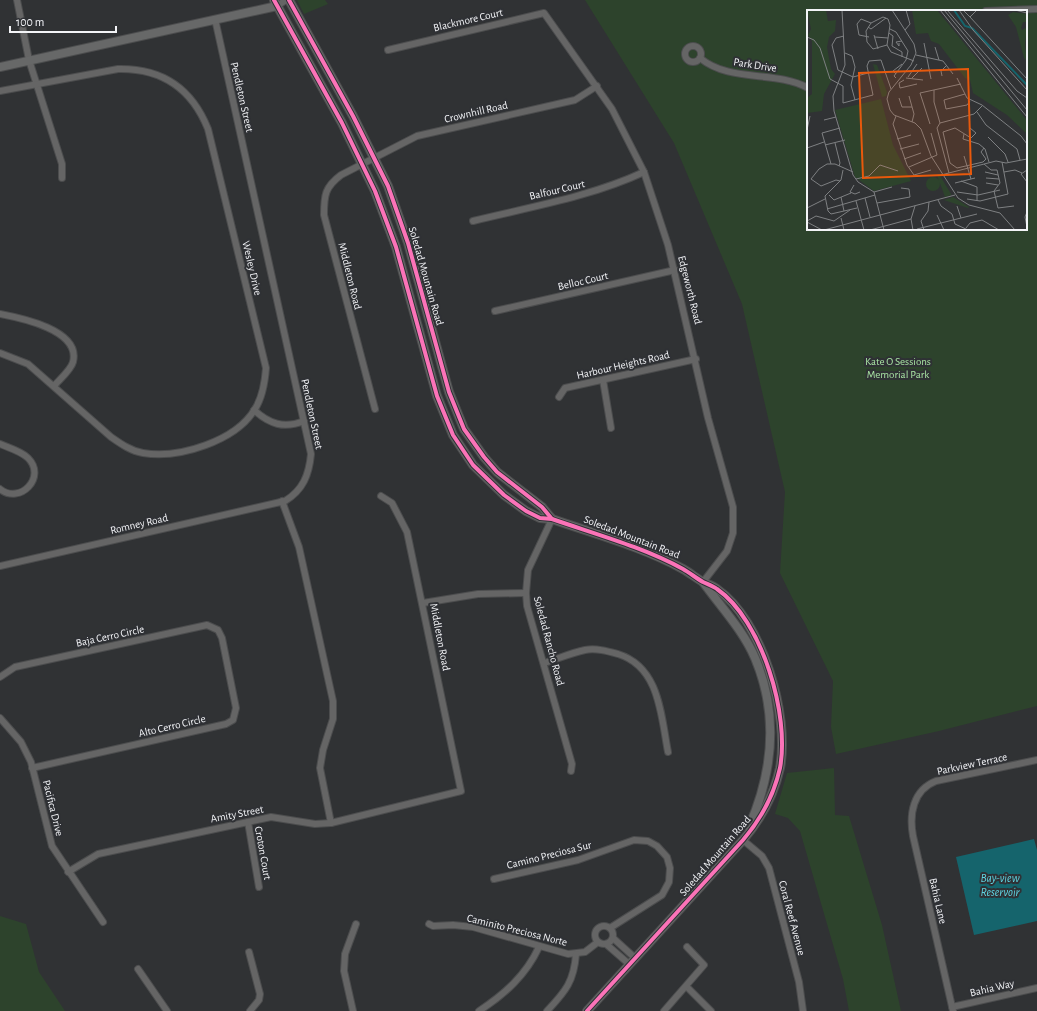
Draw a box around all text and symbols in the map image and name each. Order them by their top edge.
street label: Blackmore Court [432,7,504,33]
scale bar [10,8,116,34]
inset map [807,10,1027,230]
text: 100 m [16,16,44,28]
street label: Park Drive [733,56,777,74]
street label: Pendleton Street [229,61,256,134]
street label: Crownhill Road [443,99,509,125]
street label: Balfour Court [528,178,586,202]
street label: Soledad Mountain Road [407,225,445,327]
street label: Wesley Drive [240,240,264,296]
street label: Middleton Road [336,241,364,311]
street label: Edgeworth Road [676,255,704,326]
street label: Belloc Court [557,270,610,292]
street label: Harbour Heights Road [575,349,671,381]
park label: Kate O Sessions Memorial Park [865,356,931,380]
street label: Pendleton Street [299,378,325,451]
street label: Romney Road [109,512,169,536]
street label: Soledad Mountain Road [582,514,682,561]
street label: Soledad Rancho Road [532,595,566,687]
street label: Middleton Road [428,602,452,672]
street label: Baja Cerro Circle [75,623,145,649]
street label: Alto Cerro Circle [137,713,207,739]
street label: Parkview Terrace [936,751,1008,777]
street label: Pacifica Drive [41,779,65,837]
street label: Amity Street [210,803,265,825]
street label: Soledad Mountain Road [677,814,753,898]
street label: Croton Court [253,825,273,881]
street label: Camino Preciosa Sur [506,839,593,871]
water label: Bay-view Reservoir [980,872,1021,898]
street label: Bahia Lane [927,877,949,925]
street label: Coral Reef Avenue [777,879,807,957]
street label: Caminito Preciosa Norte [466,912,568,948]
street label: Bahia Way [969,977,1016,998]

